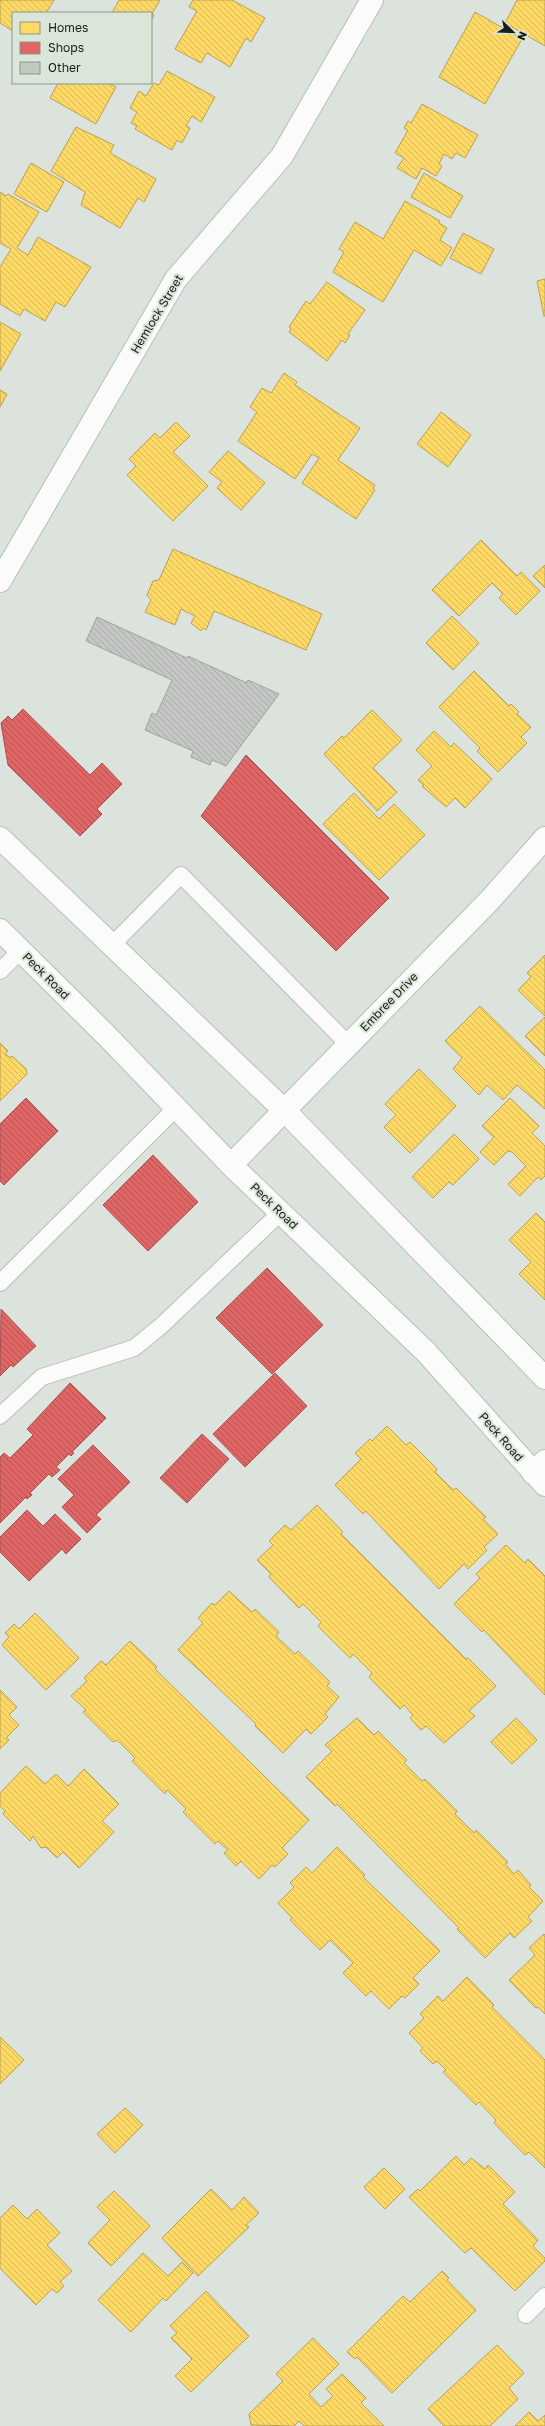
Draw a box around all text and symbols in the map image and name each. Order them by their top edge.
legend [12,12,152,84]
north arrow [493,12,533,52]
text: Homes [48,20,88,35]
text: N [515,30,530,42]
text: Shops [48,40,84,55]
text: Other [48,60,81,75]
street label: Hemlock Street [127,271,186,356]
street label: Peck Road [20,949,73,1002]
street label: Embree Drive [357,969,421,1034]
street label: Peck Road [247,1179,301,1232]
street label: Peck Road [476,1409,527,1464]

